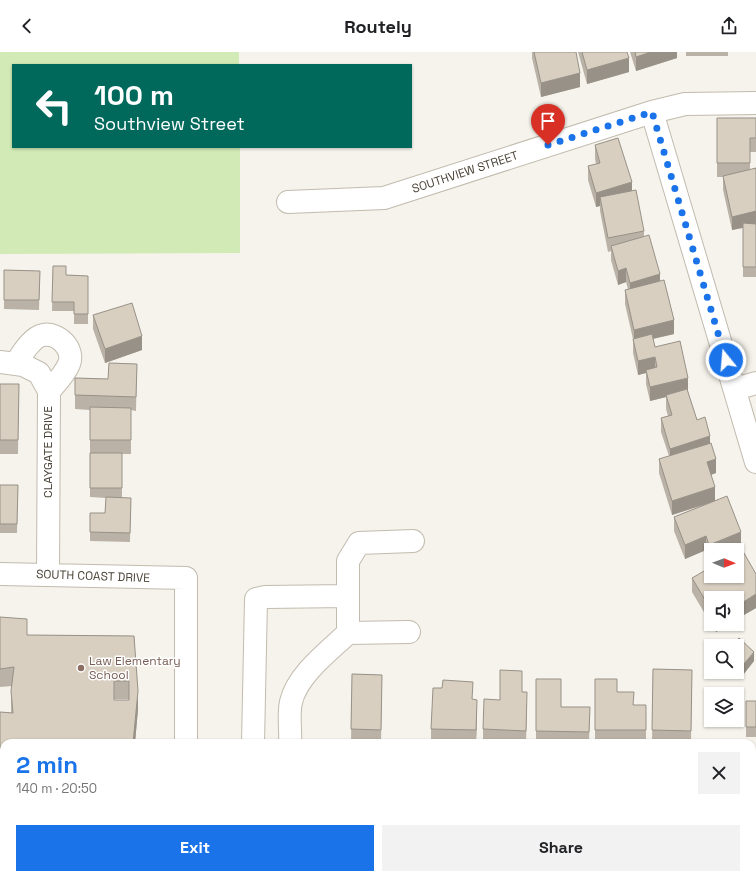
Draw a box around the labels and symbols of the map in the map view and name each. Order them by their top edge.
pin [531,104,565,145]
street label: SOUTHVIEW STREET [410,147,520,197]
position arrow [705,339,747,381]
street label: CLAYGATE DRIVE [40,406,56,498]
north arrow [704,543,744,583]
street label: SOUTH COAST DRIVE [36,566,150,586]
place label: Law Elementary School [89,653,181,683]
marker: Law Elementary School [76,663,86,673]

